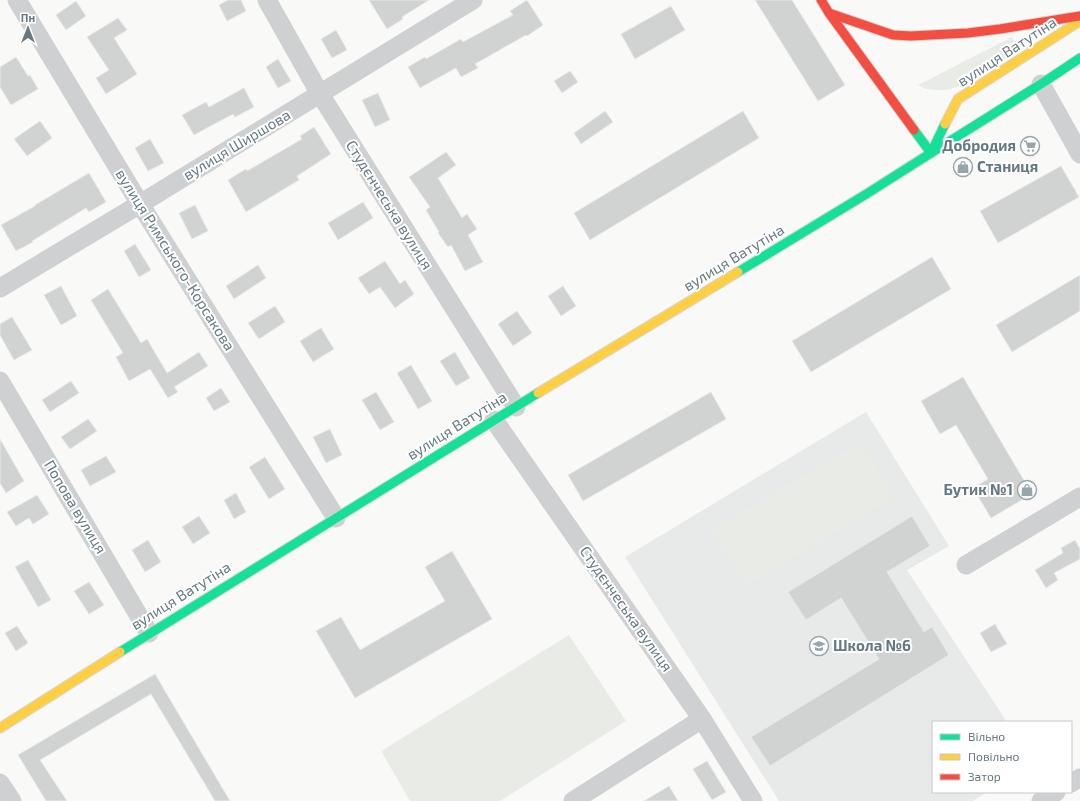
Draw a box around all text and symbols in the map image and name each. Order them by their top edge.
north arrow [8,8,48,48]
text: Пн [21,11,35,24]
street label: вулиця Ватутіна [954,12,1060,91]
street label: вулиця Ширшова [180,105,294,184]
supermarket icon: Добродия [1019,135,1041,157]
street label: Студєнчеська вулиця [342,136,437,273]
place label: Добродия [942,136,1016,154]
shop icon: Станиця [952,156,974,178]
place label: Станиця [977,157,1038,175]
street label: вулиця Римського-Корсакова [111,165,239,354]
street label: вулиця Ватутіна [680,220,788,295]
street label: вулиця Ватутіна [403,387,510,464]
street label: Попова вулиця [40,457,111,557]
shop icon: Бутик №1 [1016,479,1038,501]
place label: Бутик №1 [944,480,1013,498]
street label: Студєнчеська вулиця [576,542,677,675]
street label: вулиця Ватутіна [127,557,234,634]
school or university icon: Школа №6 [808,635,830,657]
place label: Школа №6 [833,636,911,654]
legend [932,721,1072,793]
text: Вільно [968,729,1005,743]
text: Повільно [968,749,1019,763]
text: Затор [968,769,1001,783]

